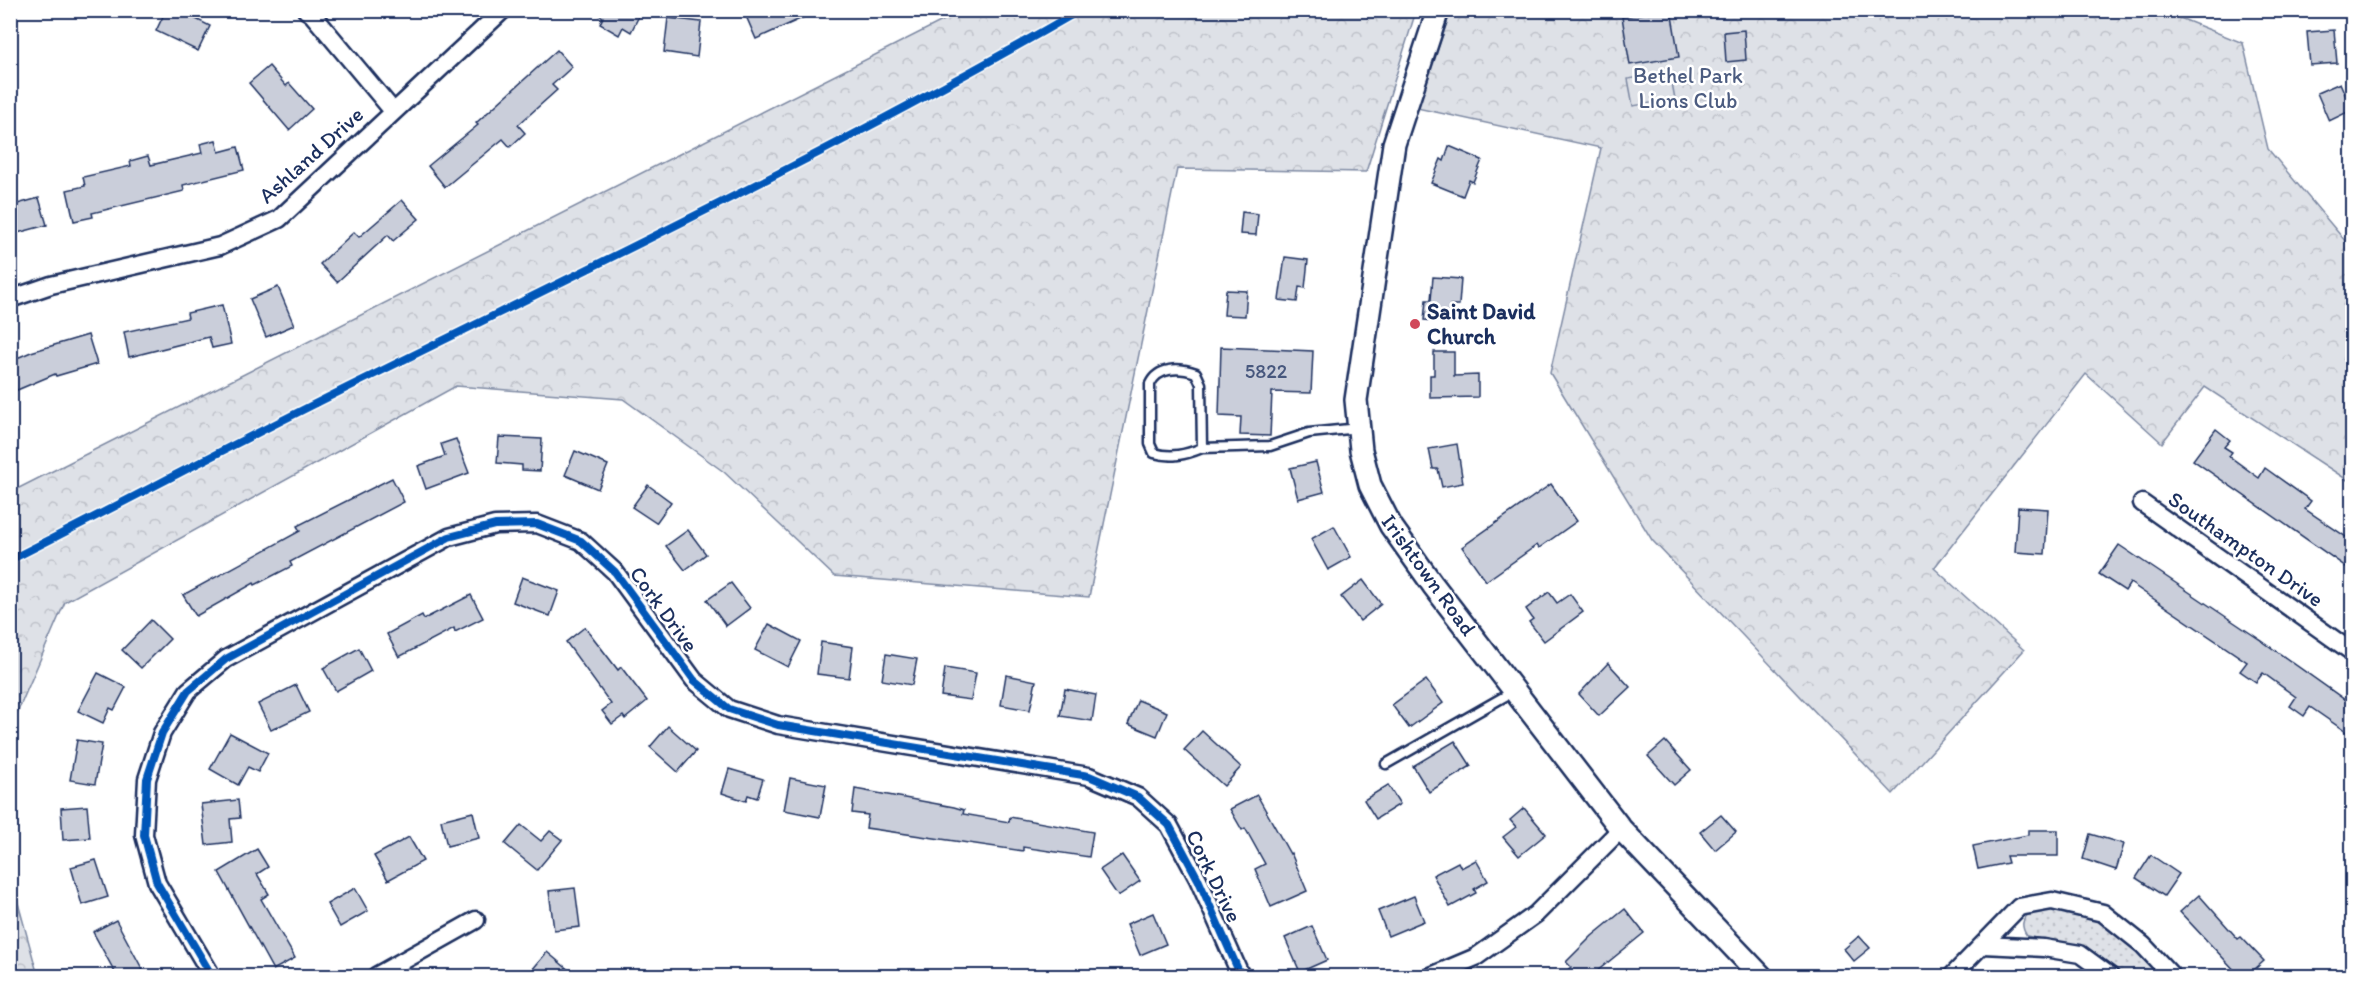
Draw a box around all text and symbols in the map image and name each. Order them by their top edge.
park label: Bethel Park Lions Club [1633,62,1743,114]
street label: Ashland Drive [253,101,369,209]
place label: Saint David Church [1427,298,1536,350]
marker: Saint David Church [1408,317,1422,331]
house number: 5822 [1245,359,1288,383]
street label: Southampton Drive [2163,485,2329,613]
street label: Irishtown Road [1376,509,1482,641]
street label: Cork Drive [624,561,704,657]
street label: Cork Drive [1180,825,1248,927]

